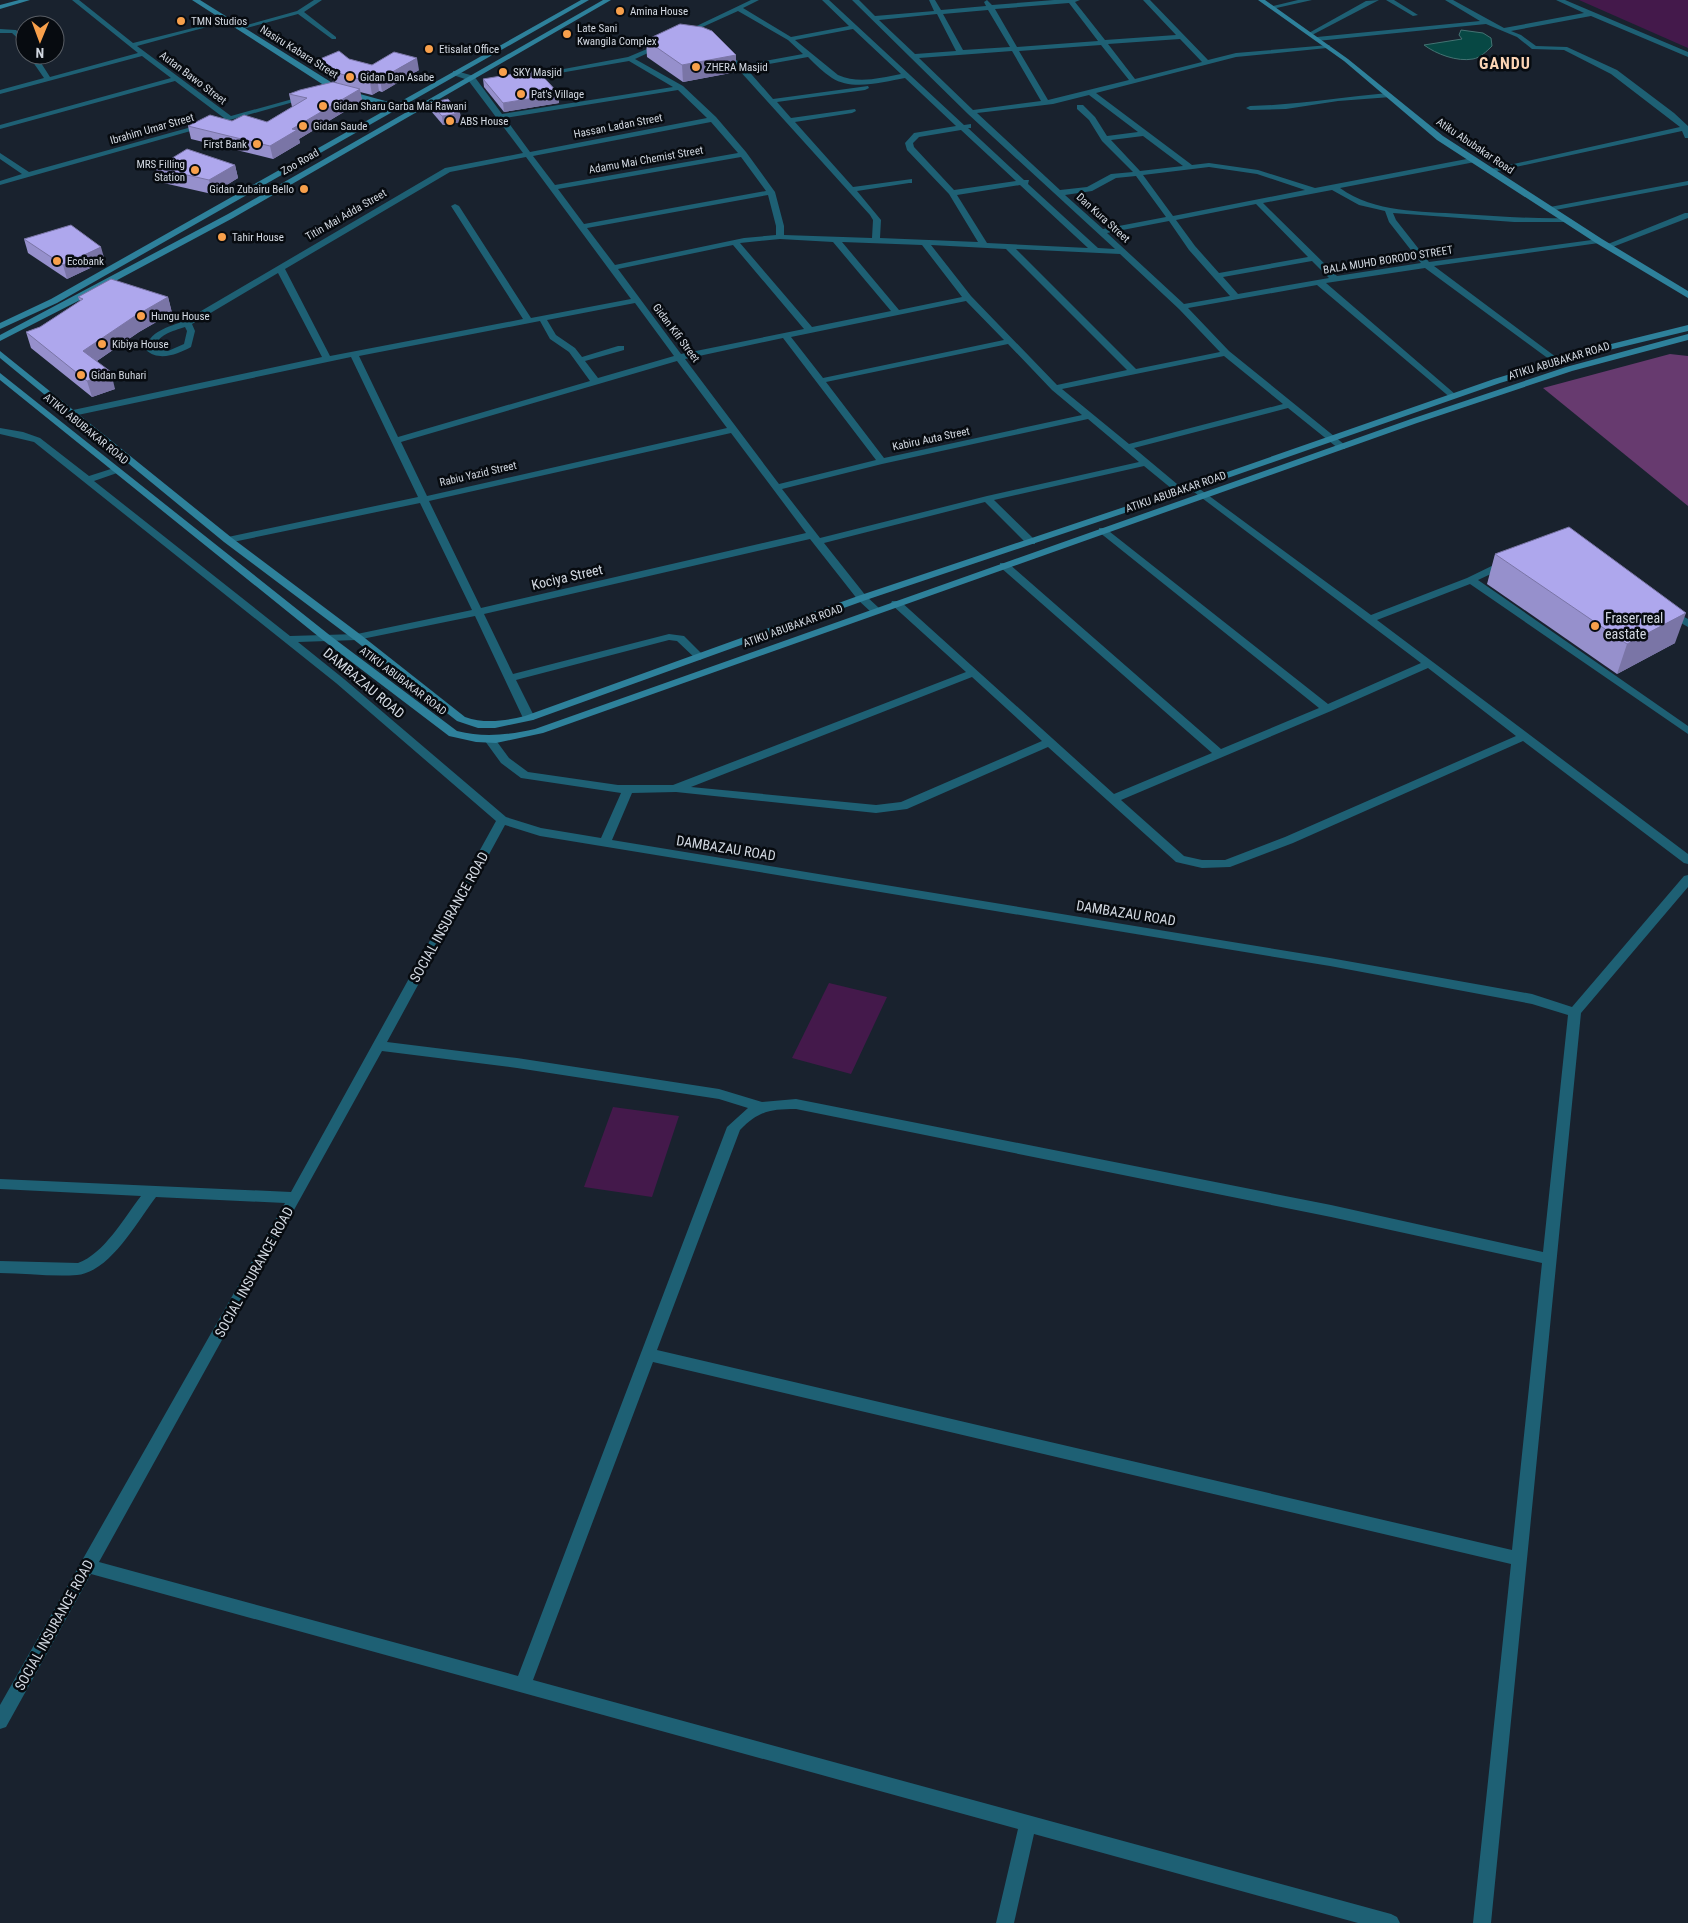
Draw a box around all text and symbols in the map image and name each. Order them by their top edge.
marker: Amina House [614,5,626,17]
place label: Amina House [630,5,688,18]
north arrow [15,15,65,65]
marker: TMN Studios [175,15,187,27]
place label: TMN Studios [191,15,247,28]
place label: Late Sani Kwangila Complex [577,22,657,48]
street label: Nasiru Kabara Street [258,23,340,81]
marker: Late Sani Kwangila Complex [561,28,573,40]
marker: Etisalat Office [423,43,435,55]
place label: Etisalat Office [439,43,499,56]
text: N [35,45,44,61]
street label: Autan Bawo Street [157,49,229,107]
district label: GANDU [1479,54,1531,73]
marker: ZHERA Masjid [690,61,702,73]
place label: ZHERA Masjid [706,61,768,74]
marker: SKY Masjid [497,66,509,78]
place label: SKY Masjid [513,66,562,79]
marker: Gidan Dan Asabe [344,71,356,83]
place label: Gidan Dan Asabe [360,71,434,84]
marker: Pat's Village [515,88,527,100]
place label: Pat's Village [531,88,584,101]
marker: Gidan Sharu Garba Mai Rawani [317,100,329,112]
place label: Gidan Sharu Garba Mai Rawani [333,100,466,113]
street label: Ibrahim Umar Street [109,111,195,147]
street label: Hassan Ladan Street [573,111,663,141]
marker: ABS House [444,115,456,127]
place label: ABS House [460,115,508,128]
street label: Atiku Abubakar Road [1434,115,1516,177]
marker: Gidan Saude [297,120,309,132]
place label: Gidan Saude [313,120,368,133]
place label: First Bank [203,138,247,151]
marker: First Bank [251,138,263,150]
street label: Adamu Mai Chemist Street [588,144,704,176]
street label: Zoo Road [279,146,321,178]
place label: MRS Filling Station [136,158,185,184]
marker: MRS Filling Station [189,164,201,176]
place label: Gidan Zubairu Bello [209,183,294,196]
marker: Gidan Zubairu Bello [298,183,310,195]
street label: Titin Mai Adda Street [303,187,389,243]
street label: Dan Kura Street [1074,191,1132,245]
marker: Tahir House [216,231,228,243]
place label: Tahir House [232,231,284,244]
street label: BALA MUHD BORODO STREET [1322,243,1454,277]
marker: Ecobank [51,255,63,267]
place label: Ecobank [67,255,104,268]
street label: Gidan Kifi Street [650,301,702,365]
marker: Hungu House [135,310,147,322]
place label: Hungu House [151,310,210,323]
marker: Kibiya House [96,338,108,350]
place label: Kibiya House [112,338,169,351]
street label: ATIKU ABUBAKAR ROAD [1507,339,1611,383]
marker: Gidan Buhari [75,369,87,381]
place label: Gidan Buhari [91,369,146,382]
street label: ATIKU ABUBAKAR ROAD [41,391,131,467]
street label: Kabiru Auta Street [891,424,971,454]
street label: Rabiu Yazid Street [438,459,518,489]
street label: ATIKU ABUBAKAR ROAD [1124,469,1228,515]
street label: Kociya Street [530,561,604,593]
street label: ATIKU ABUBAKAR ROAD [741,602,845,650]
place label: Fraser real eastate [1605,610,1663,642]
marker: Fraser real eastate [1589,620,1601,632]
street label: ATIKU ABUBAKAR ROAD [357,644,449,718]
street label: DAMBAZAU ROAD [320,645,408,721]
street label: DAMBAZAU ROAD [675,832,777,864]
street label: SOCIAL INSURANCE ROAD [406,849,492,985]
street label: DAMBAZAU ROAD [1075,897,1177,929]
street label: SOCIAL INSURANCE ROAD [211,1204,297,1340]
street label: SOCIAL INSURANCE ROAD [11,1557,97,1693]

